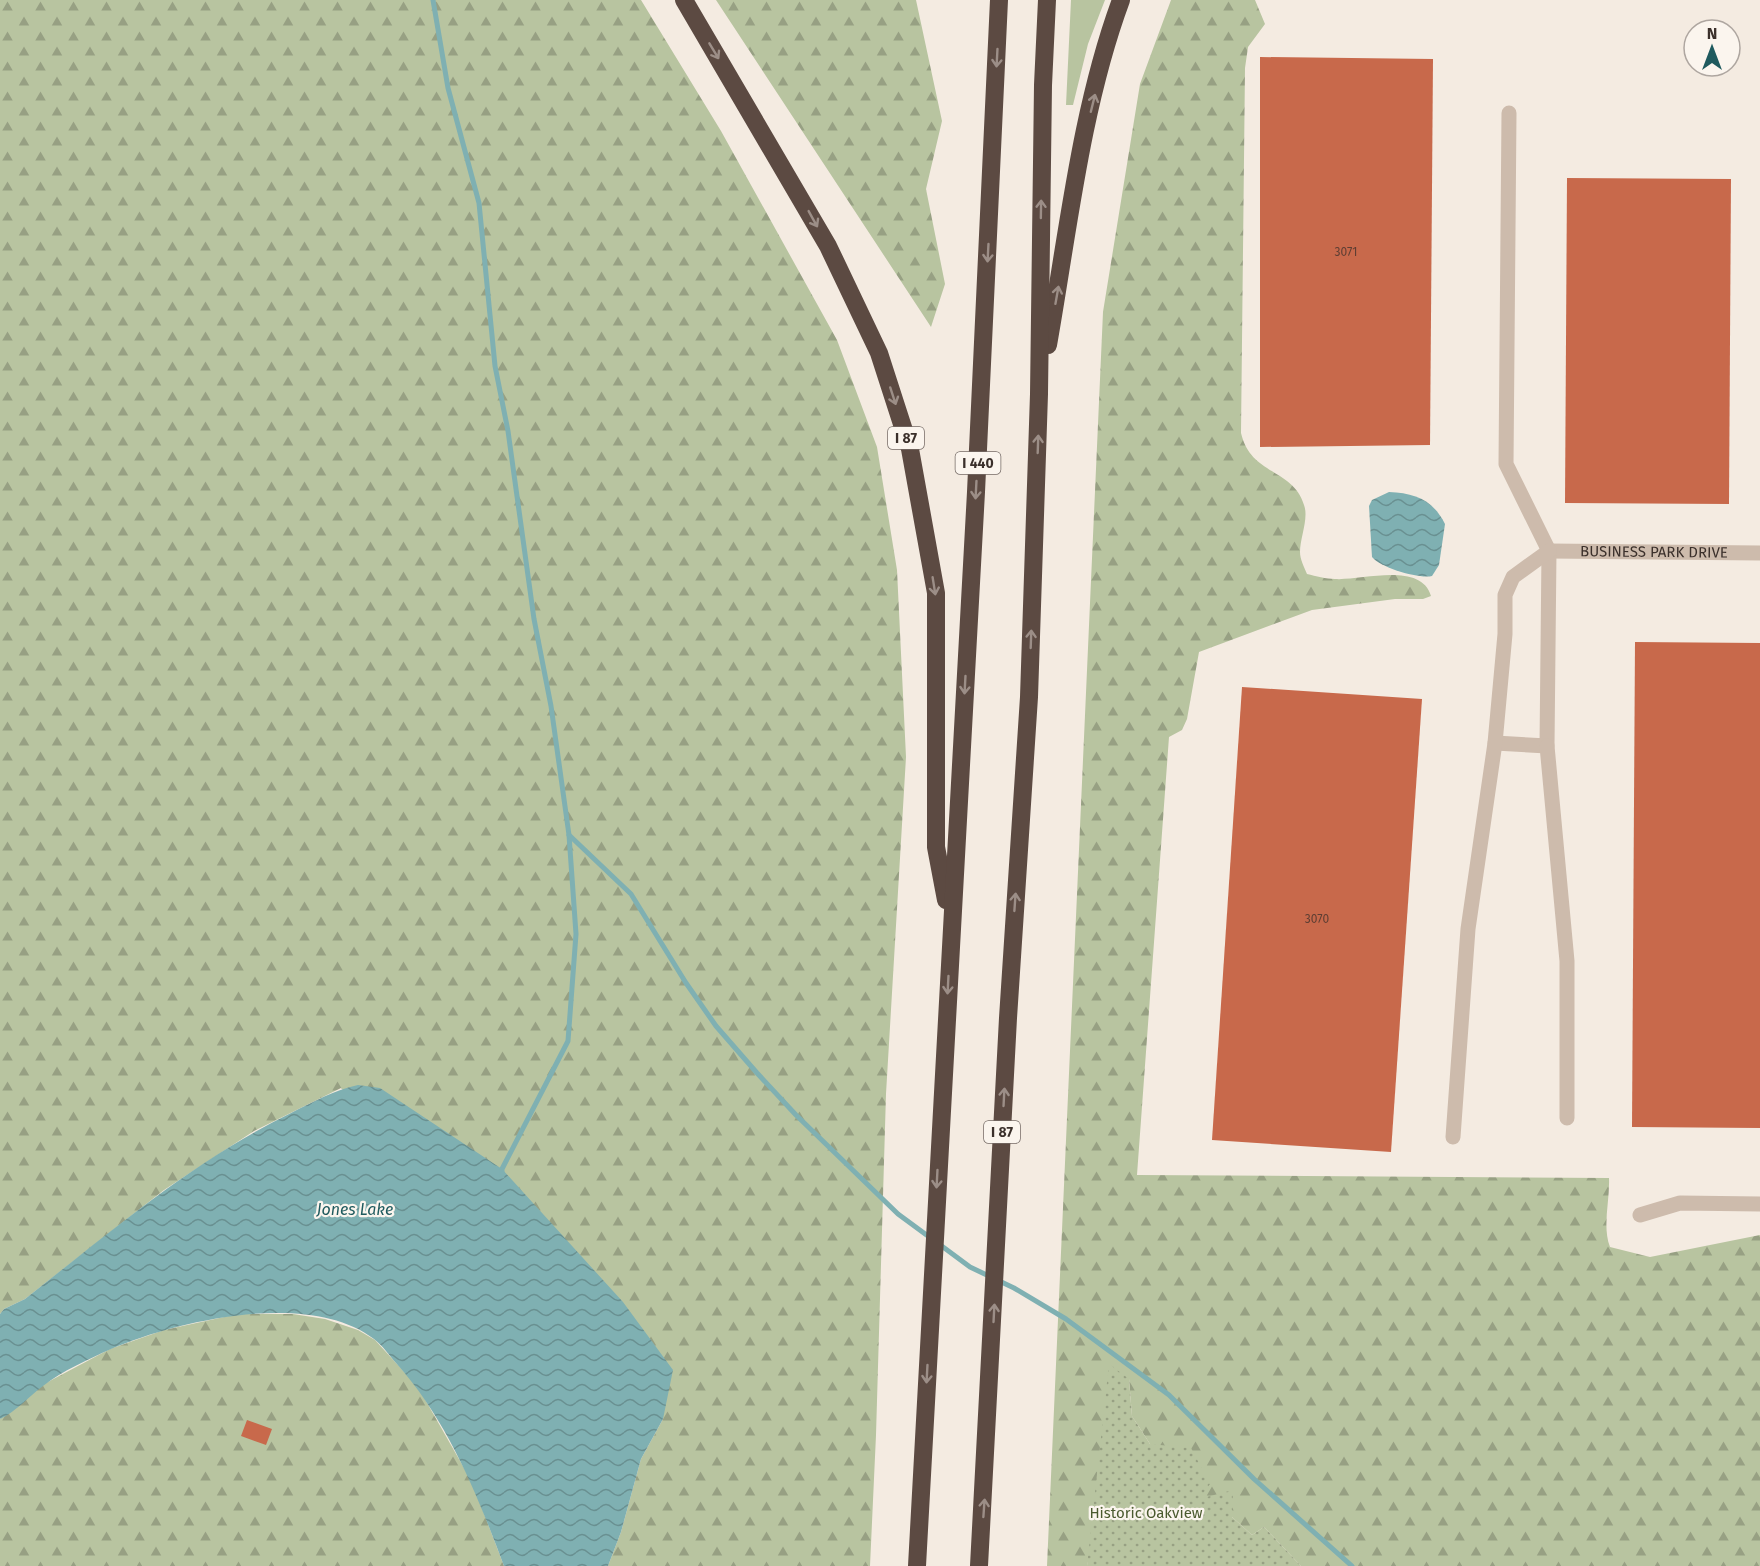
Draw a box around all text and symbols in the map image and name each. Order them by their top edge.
north arrow [1682,18,1742,78]
text: N [1707,24,1717,43]
one-way arrow [708,42,720,59]
one-way arrow [991,48,1002,68]
one-way arrow [1087,94,1099,113]
one-way arrow [1035,200,1047,220]
one-way arrow [807,210,819,227]
one-way arrow [982,243,993,263]
house number: 3071 [1335,245,1357,259]
one-way arrow [1052,286,1063,305]
one-way arrow [888,386,899,405]
road number: I 87 [888,427,924,449]
one-way arrow [1032,435,1043,455]
road number: I 440 [956,452,1000,474]
one-way arrow [971,479,982,499]
street label: BUSINESS PARK DRIVE [1580,542,1728,562]
one-way arrow [929,576,940,595]
one-way arrow [1025,629,1036,649]
one-way arrow [959,674,970,694]
one-way arrow [1010,893,1021,913]
house number: 3070 [1305,912,1329,926]
one-way arrow [943,974,954,994]
one-way arrow [998,1088,1009,1108]
road number: I 87 [984,1121,1020,1143]
one-way arrow [932,1169,943,1189]
water label: Jones Lake [316,1200,393,1219]
one-way arrow [988,1303,999,1323]
one-way arrow [921,1364,932,1384]
one-way arrow [978,1498,989,1518]
park label: Historic Oakview [1089,1504,1203,1522]

